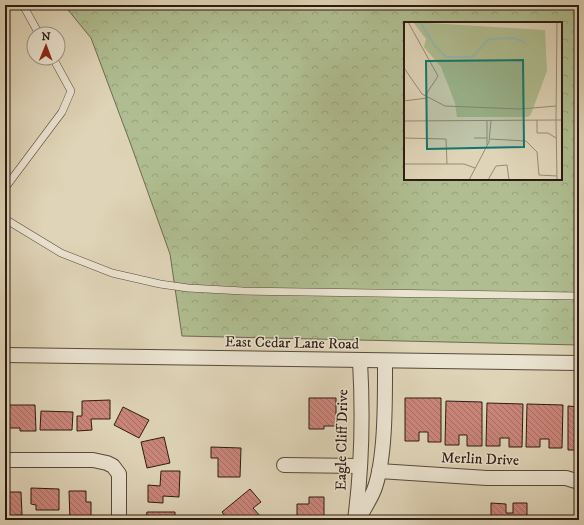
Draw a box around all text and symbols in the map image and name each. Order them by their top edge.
inset map [404,22,562,180]
north arrow [26,26,66,66]
text: N [42,30,51,44]
street label: East Cedar Lane Road [225,332,360,354]
street label: Eagle Cliff Drive [332,389,352,491]
street label: Merlin Drive [441,448,519,470]

